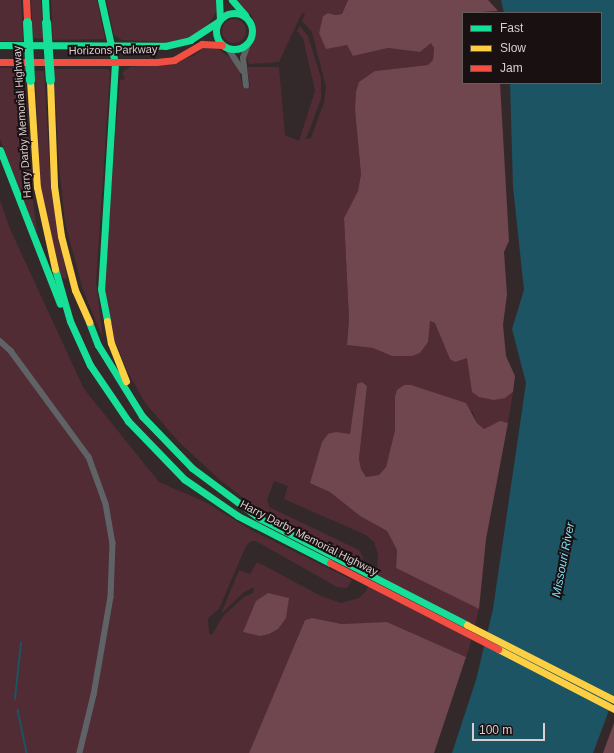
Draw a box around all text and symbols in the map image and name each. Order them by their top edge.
legend [462,12,602,84]
text: Fast [500,21,523,35]
text: Slow [500,41,526,55]
street label: Horizons Parkway [69,43,157,57]
street label: Harry Darby Memorial Highway [10,45,34,199]
text: Jam [500,61,523,75]
street label: Harry Darby Memorial Highway [238,497,380,579]
water label: Missouri River [550,521,578,599]
scale bar [474,715,547,741]
text: 100 m [479,723,512,737]

